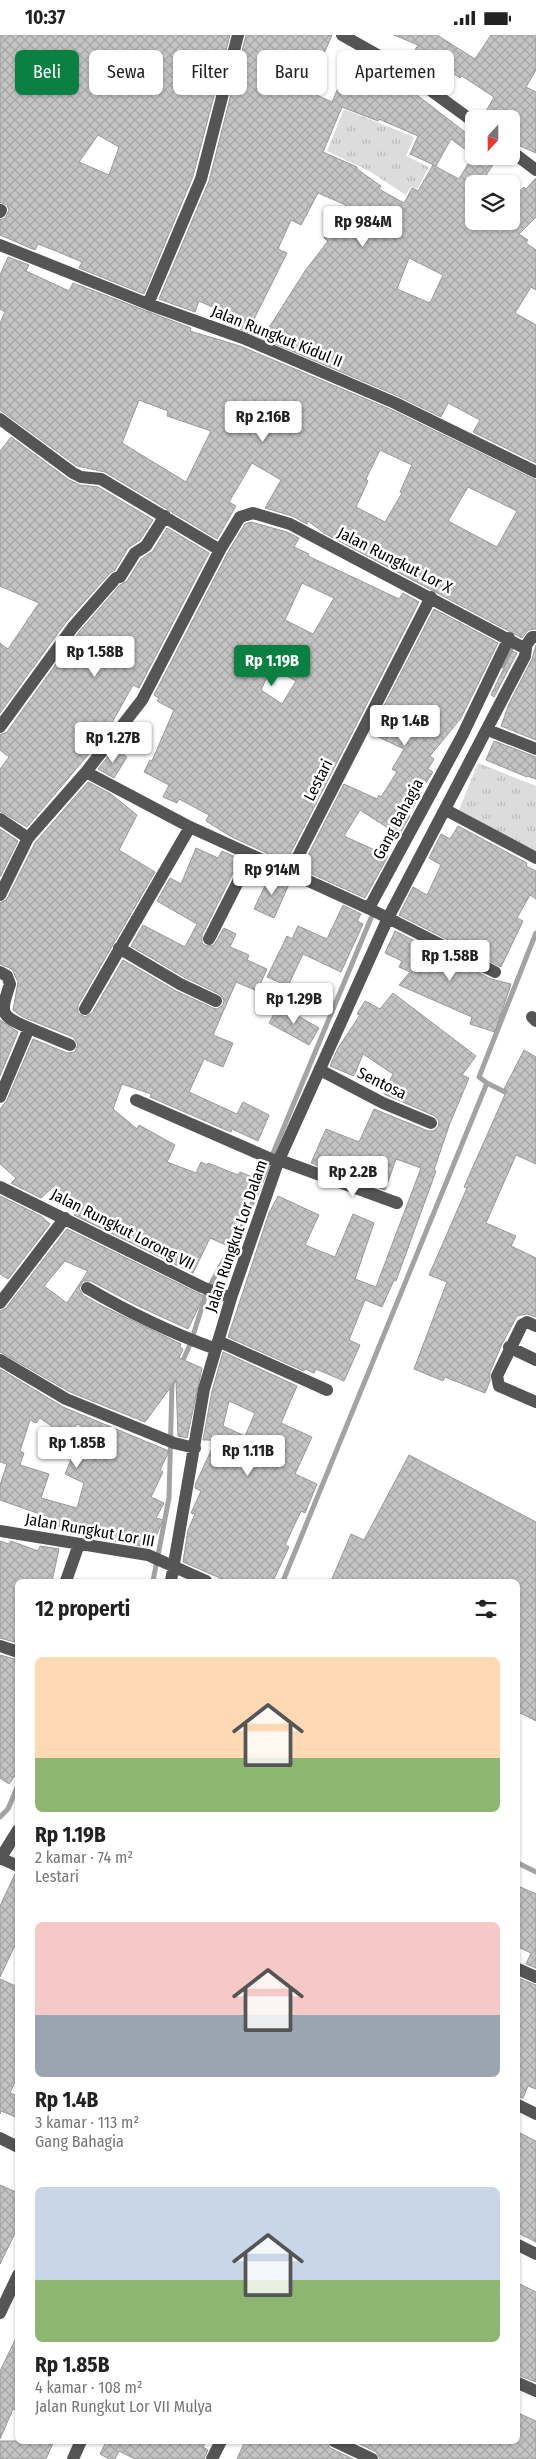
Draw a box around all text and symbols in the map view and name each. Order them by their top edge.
text: 10:37 [25,6,65,29]
chip: Beli [15,50,79,95]
chip: Sewa [89,50,163,95]
chip: Filter [173,50,247,95]
chip: Baru [257,50,327,95]
chip: Apartemen [337,50,454,95]
north arrow [465,110,520,165]
map controls [465,110,520,230]
button: layers [465,175,520,230]
pin: Rp 984M [317,205,409,248]
text: Rp 984M [334,212,392,231]
street label: Jalan Rungkut Kidul II [209,301,345,371]
pin: Rp 2.16B [211,401,315,443]
text: Rp 2.16B [236,407,290,426]
street label: Jalan Rungkut Lor X [334,523,456,597]
pin: Rp 1.58B [43,635,147,678]
text: Rp 1.58B [67,642,123,661]
pin: Rp 1.19B [220,645,324,687]
text: Rp 1.19B [245,651,299,670]
pin: Rp 1.4B [359,705,451,747]
text: Rp 1.4B [381,711,429,730]
pin: Rp 1.27B [61,721,165,764]
text: Rp 1.27B [86,728,140,747]
street label: Lestari [300,756,336,804]
street label: Gang Bahagia [369,775,427,863]
pin: Rp 914M [226,853,318,896]
text: Rp 914M [244,860,300,879]
pin: Rp 1.58B [398,939,502,982]
text: Rp 1.58B [422,946,478,965]
pin: Rp 1.29B [242,983,346,1025]
text: Rp 1.29B [266,989,322,1008]
street label: Sentosa [354,1063,410,1103]
pin: Rp 2.2B [307,1155,399,1198]
street label: Jalan Rungkut Lor Dalam [201,1157,271,1315]
text: Rp 2.2B [329,1162,377,1181]
street label: Jalan Rungkut Lorong VII [48,1184,198,1274]
pin: Rp 1.85B [25,1427,129,1469]
text: Rp 1.85B [49,1433,105,1452]
pin: Rp 1.11B [196,1435,300,1477]
text: Rp 1.11B [222,1441,274,1460]
street label: Jalan Rungkut Lor III [24,1509,156,1551]
icon: filters [472,1595,500,1623]
text: 12 properti [35,1596,130,1622]
icon: home [223,1690,313,1780]
text: Rp 1.19B [35,1822,106,1848]
text: 2 kamar · 74 m² [35,1848,133,1867]
text: Lestari [35,1867,79,1886]
icon: home [223,1955,313,2045]
text: Rp 1.4B [35,2087,98,2113]
text: 3 kamar · 113 m² [35,2113,139,2132]
text: Gang Bahagia [35,2132,124,2151]
icon: home [223,2220,313,2310]
text: Rp 1.85B [35,2352,109,2378]
text: 4 kamar · 108 m² [35,2378,143,2397]
text: Jalan Rungkut Lor VII Mulya [35,2397,212,2416]

